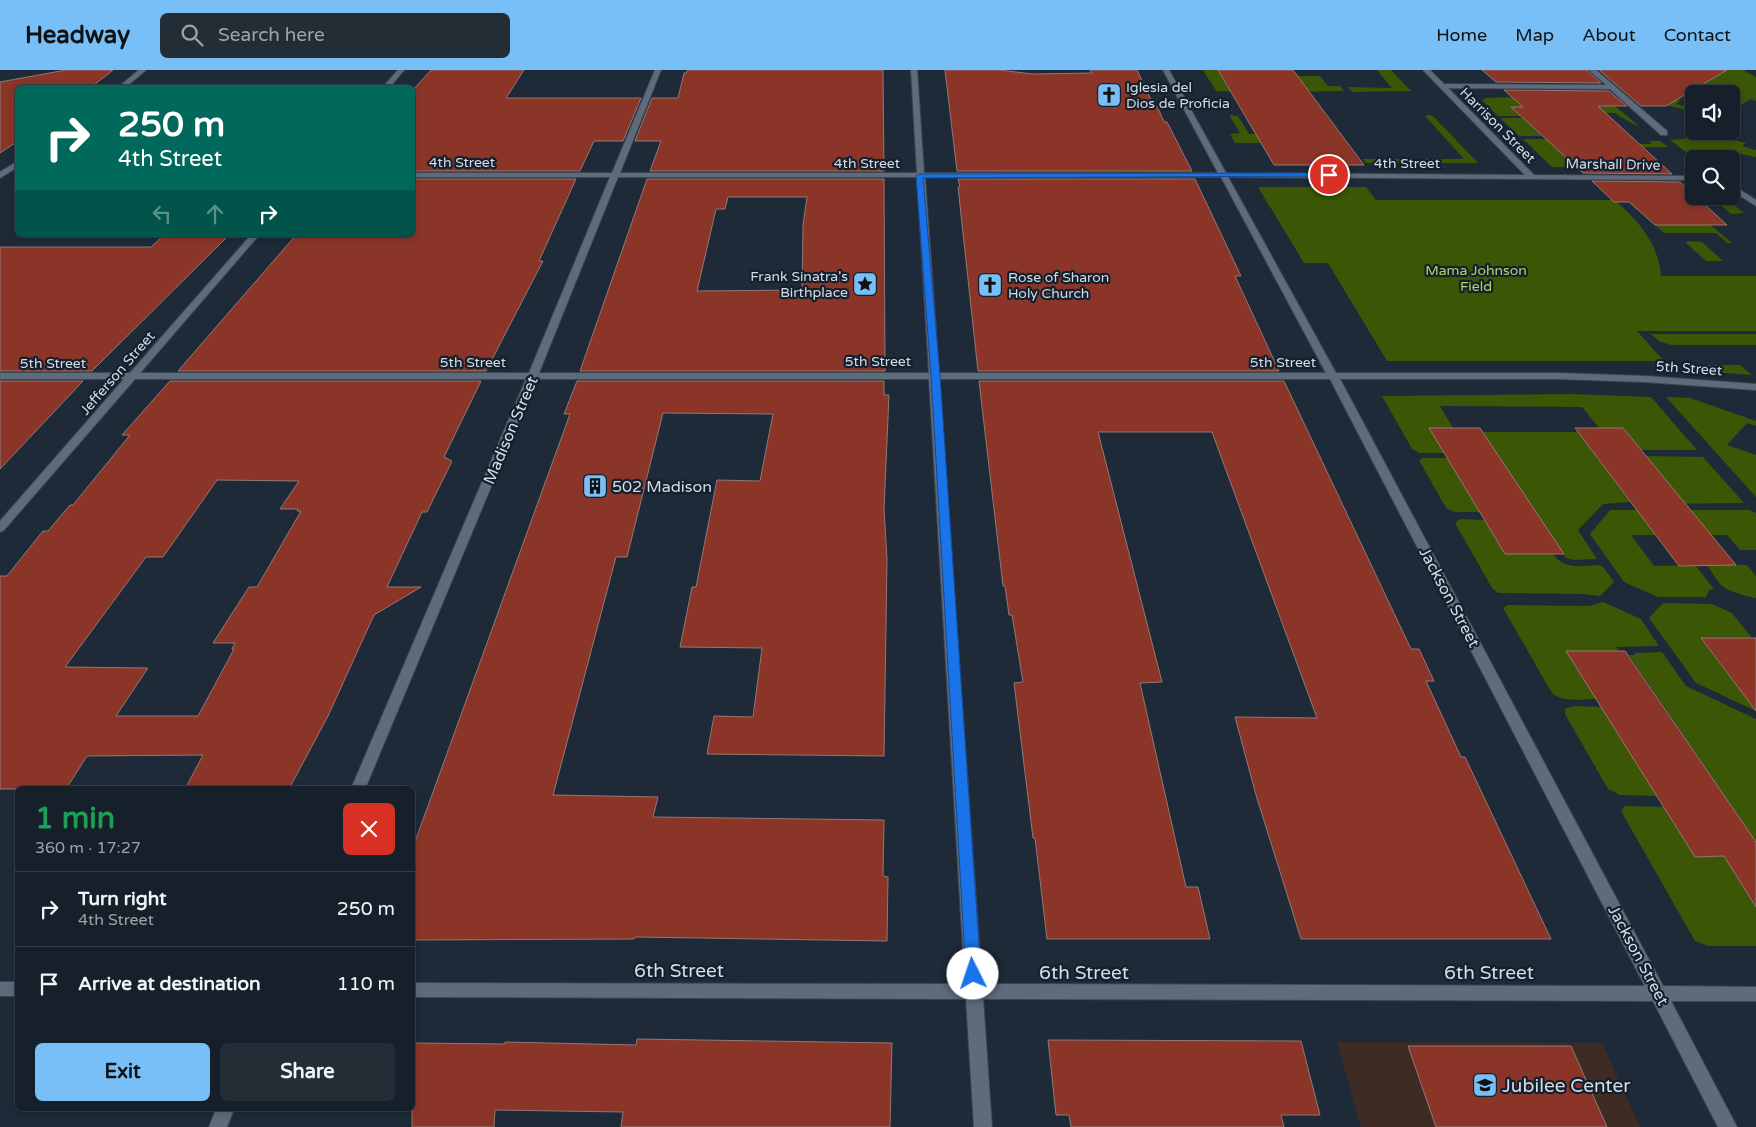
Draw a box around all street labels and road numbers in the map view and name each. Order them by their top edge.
street label: Harrison Street [1456,84,1539,167]
street label: 4th Street [429,154,496,171]
street label: 4th Street [834,155,901,172]
street label: 4th Street [1374,155,1441,172]
street label: Marshall Drive [1565,155,1661,174]
street label: Jefferson Street [76,327,159,419]
street label: 5th Street [845,353,912,370]
street label: 5th Street [440,354,507,371]
street label: 5th Street [1250,354,1317,371]
street label: 5th Street [20,355,87,372]
street label: 5th Street [1655,358,1723,379]
street label: Madison Street [479,373,543,487]
street label: Jackson Street [1414,544,1484,651]
street label: Jackson Street [1603,902,1673,1009]
street label: 6th Street [634,960,724,982]
street label: 6th Street [1039,962,1129,984]
street label: 6th Street [1444,962,1534,984]

